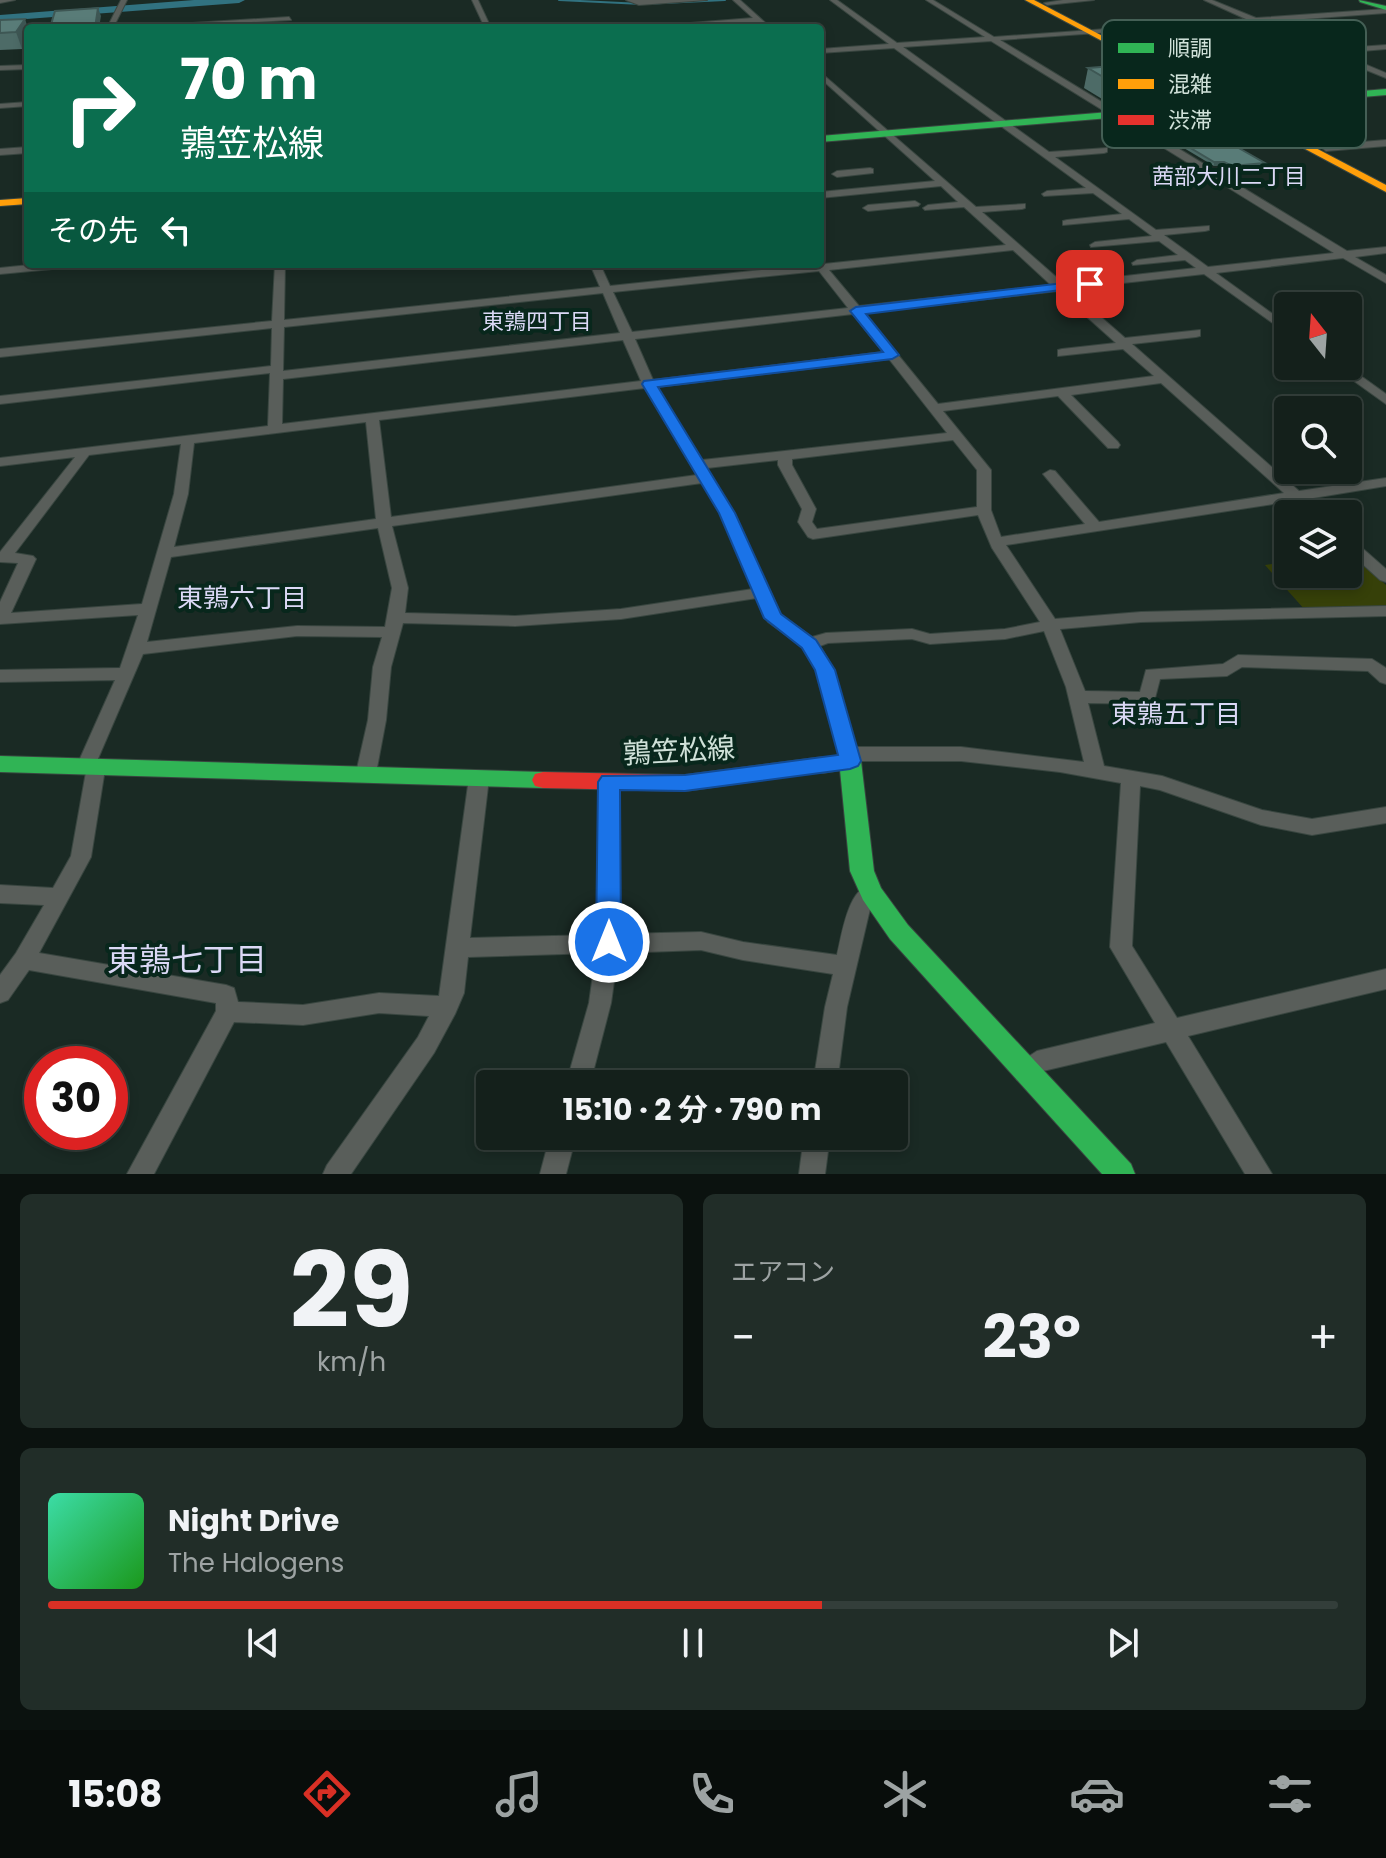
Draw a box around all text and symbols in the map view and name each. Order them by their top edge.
legend [1102,20,1366,148]
text: 順調 [1168,33,1212,64]
text: 70 m [180,40,318,119]
icon: right [48,56,152,160]
text: 混雑 [1168,69,1212,100]
text: 渋滞 [1168,105,1212,136]
text: 鶉笠松線 [180,118,324,169]
district label: 茜部大川二丁目 [1152,161,1306,192]
icon: left [154,208,198,252]
text: その先 [48,209,138,252]
pin [1056,250,1124,318]
icon: arrive [1068,262,1112,306]
north arrow [1274,292,1362,380]
map controls [1274,292,1362,588]
district label: 東鶉四丁目 [482,306,592,337]
button: search [1274,396,1362,484]
button: layers [1274,500,1362,588]
district label: 東鶉六丁目 [177,580,307,616]
district label: 東鶉五丁目 [1111,696,1241,732]
street label: 鶉笠松線 [622,729,736,773]
position arrow [567,900,651,984]
district label: 東鶉七丁目 [107,937,267,982]
speed limit sign: 30 [24,1046,128,1150]
text: 15:10 · 2 分 · 790 m [562,1088,822,1131]
text: 29 [290,1218,413,1363]
text: エアコン [731,1254,835,1290]
text: 23° [982,1295,1081,1379]
text: − [731,1307,755,1368]
text: + [1308,1307,1338,1368]
text: km/h [317,1344,386,1380]
text: Night Drive [168,1499,339,1542]
text: The Halogens [168,1545,344,1581]
icon: previous [241,1621,285,1665]
icon: pause [671,1621,715,1665]
icon: next [1101,1621,1145,1665]
icon: directions [299,1766,355,1822]
icon: music [491,1766,547,1822]
icon: phone [684,1766,740,1822]
icon: climate [877,1766,933,1822]
icon: car [1069,1766,1125,1822]
icon: filters [1262,1766,1318,1822]
text: 15:08 [68,1769,162,1820]

